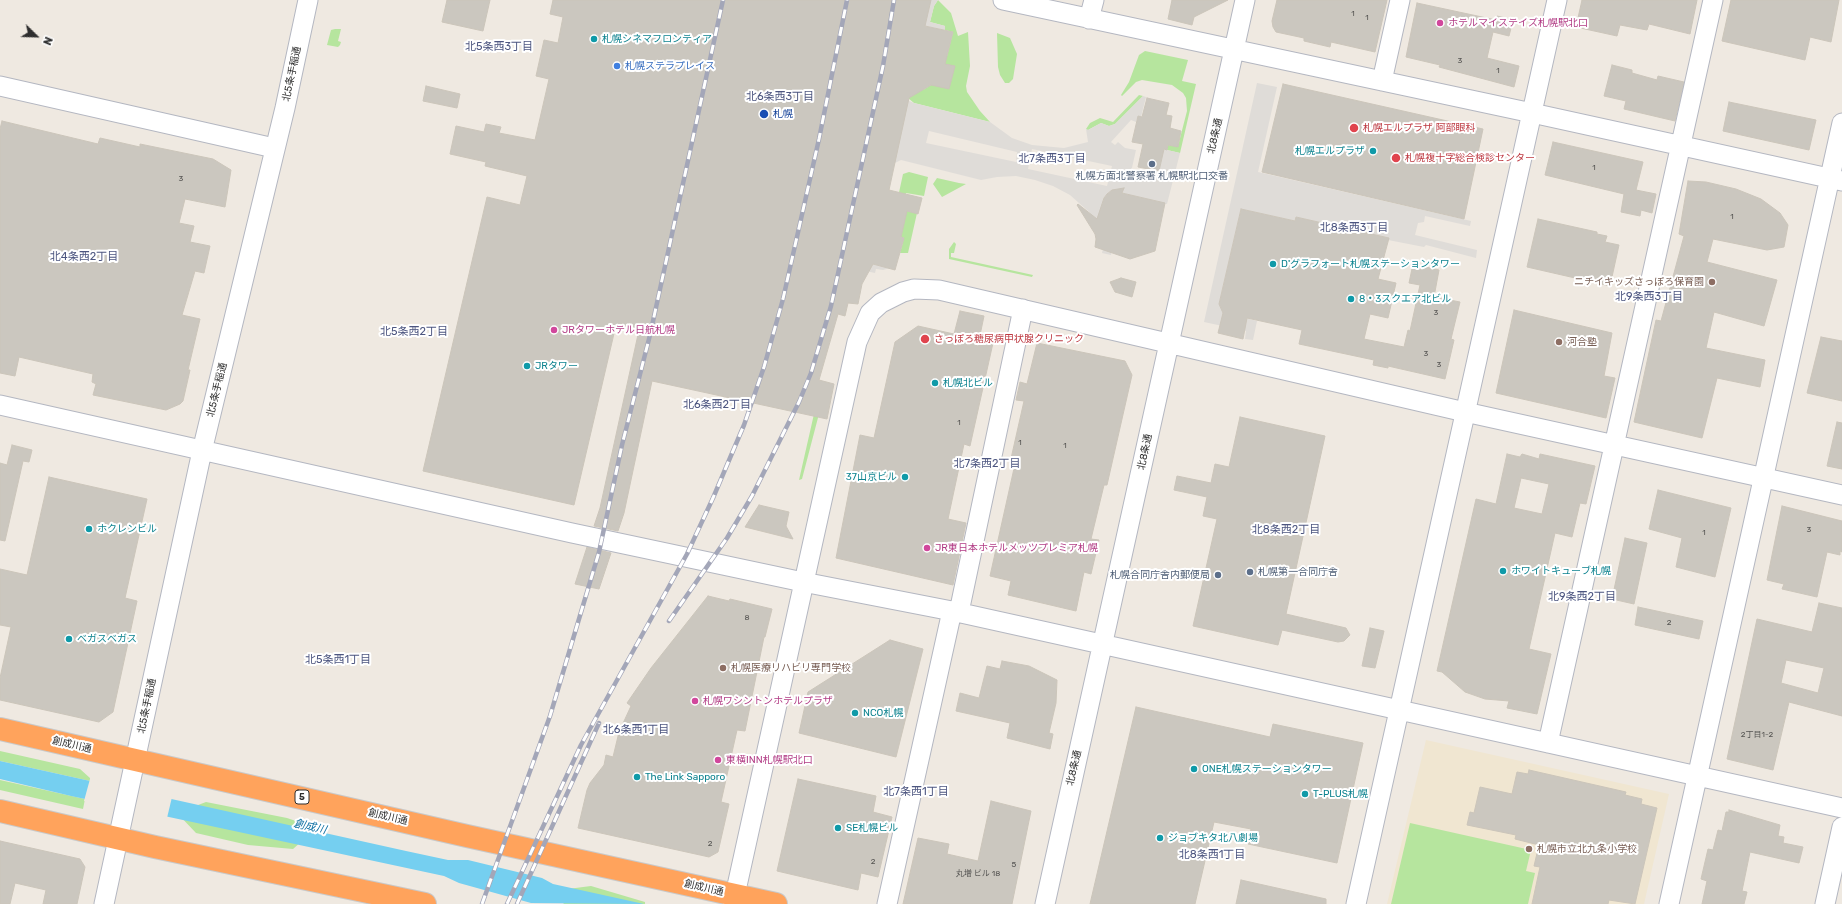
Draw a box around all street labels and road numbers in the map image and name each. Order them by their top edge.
street label: 北5条手稲通 [280,45,304,103]
street label: 北8条通 [1205,117,1225,155]
street label: 北5条手稲通 [204,361,230,419]
street label: 北8条通 [1135,433,1155,471]
street label: 北5条手稲通 [135,677,159,735]
street label: 創成川通 [51,735,93,755]
street label: 北8条通 [1064,749,1084,787]
road number: 5 [295,790,309,804]
street label: 創成川通 [367,807,409,827]
street label: 創成川通 [683,878,725,898]

